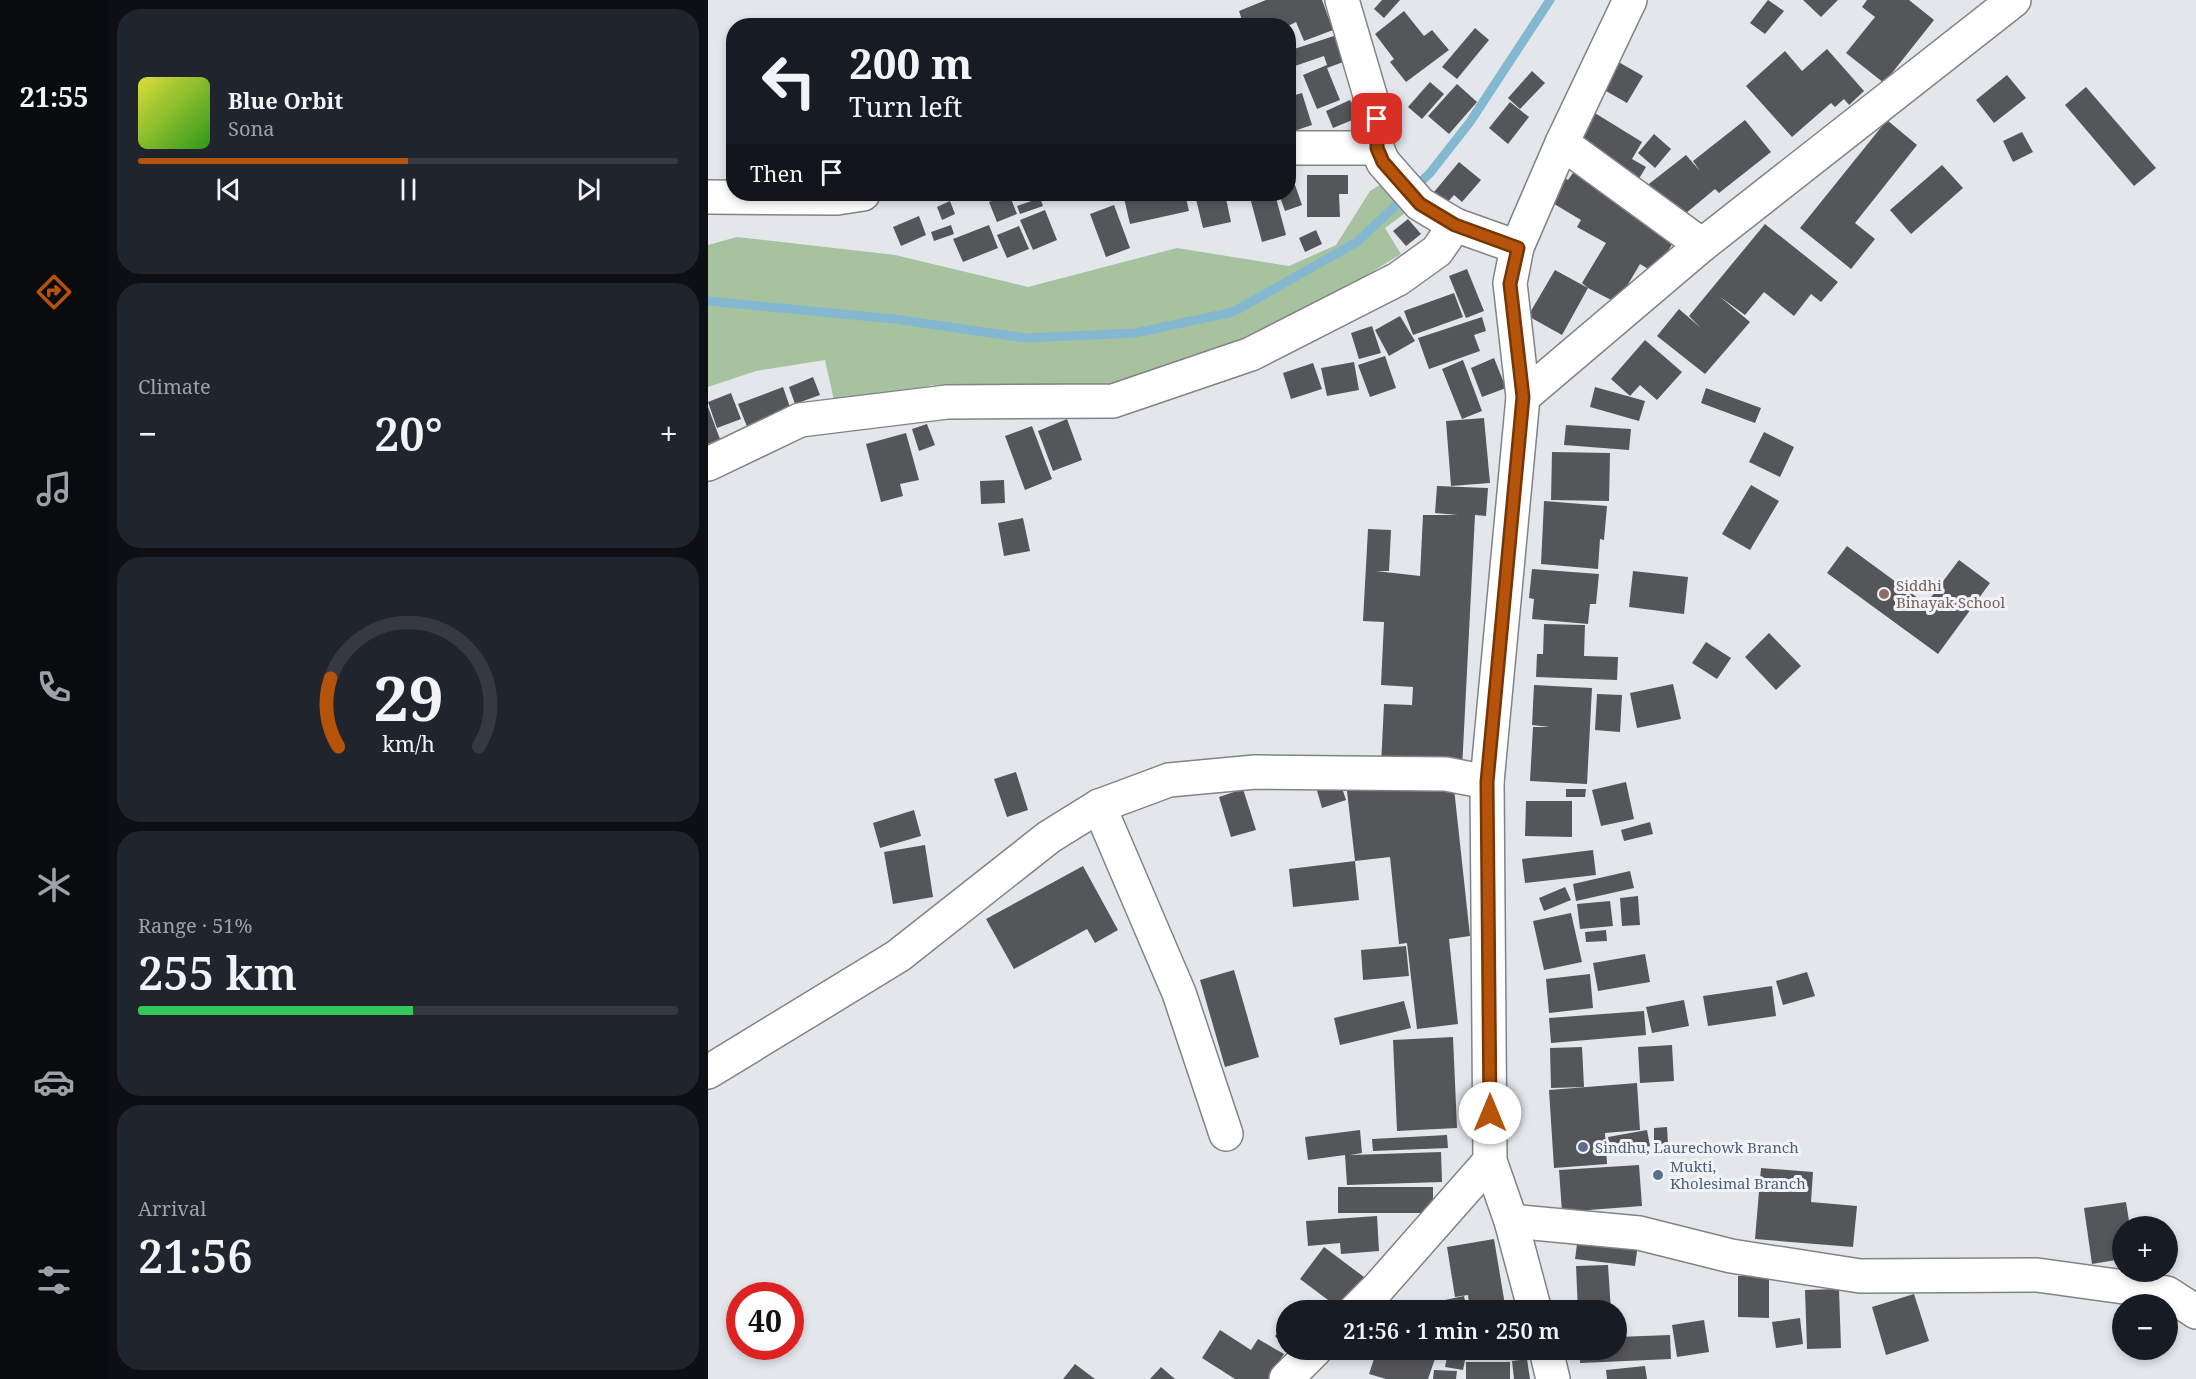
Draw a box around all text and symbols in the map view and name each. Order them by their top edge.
text: 200 m [849,34,973,91]
icon: left [750,42,828,120]
text: 21:55 [19,78,89,115]
text: Blue Orbit [228,85,343,115]
text: Turn left [849,88,962,125]
pin [1351,93,1402,144]
icon: arrive [1360,102,1393,135]
text: Sona [228,115,275,142]
icon: arrive [815,156,848,189]
text: Then [750,158,803,188]
icon: previous [212,173,245,206]
icon: pause [392,173,425,206]
icon: next [572,173,605,206]
icon: directions [33,271,75,313]
text: Climate [138,373,211,400]
text: 20° [374,403,443,464]
text: − [138,411,157,456]
text: + [660,411,678,456]
icon: music [33,468,75,510]
place label: Siddhi Binayak School [1896,575,2005,612]
marker: Siddhi Binayak School [1877,587,1891,601]
text: 29 [373,654,443,739]
icon: phone [33,666,75,708]
text: km/h [382,729,435,758]
icon: climate [33,864,75,906]
text: Range · 51% [138,912,252,939]
text: 255 km [138,942,297,1003]
icon: car [33,1061,75,1103]
position arrow [1458,1081,1522,1145]
place label: Sindhu, Laurechowk Branch [1595,1137,1799,1157]
marker: Sindhu, Laurechowk Branch [1576,1140,1590,1154]
place label: Mukti, Kholesimal Branch [1670,1156,1806,1193]
marker: Mukti, Kholesimal Branch [1651,1168,1665,1182]
text: Arrival [138,1195,206,1222]
map controls [2112,1216,2178,1360]
button: + [2112,1216,2178,1282]
text: 21:56 [138,1225,253,1286]
icon: filters [33,1259,75,1301]
speed limit sign: 40 [726,1282,804,1360]
button: − [2112,1294,2178,1360]
text: 21:56 · 1 min · 250 m [1343,1315,1560,1345]

